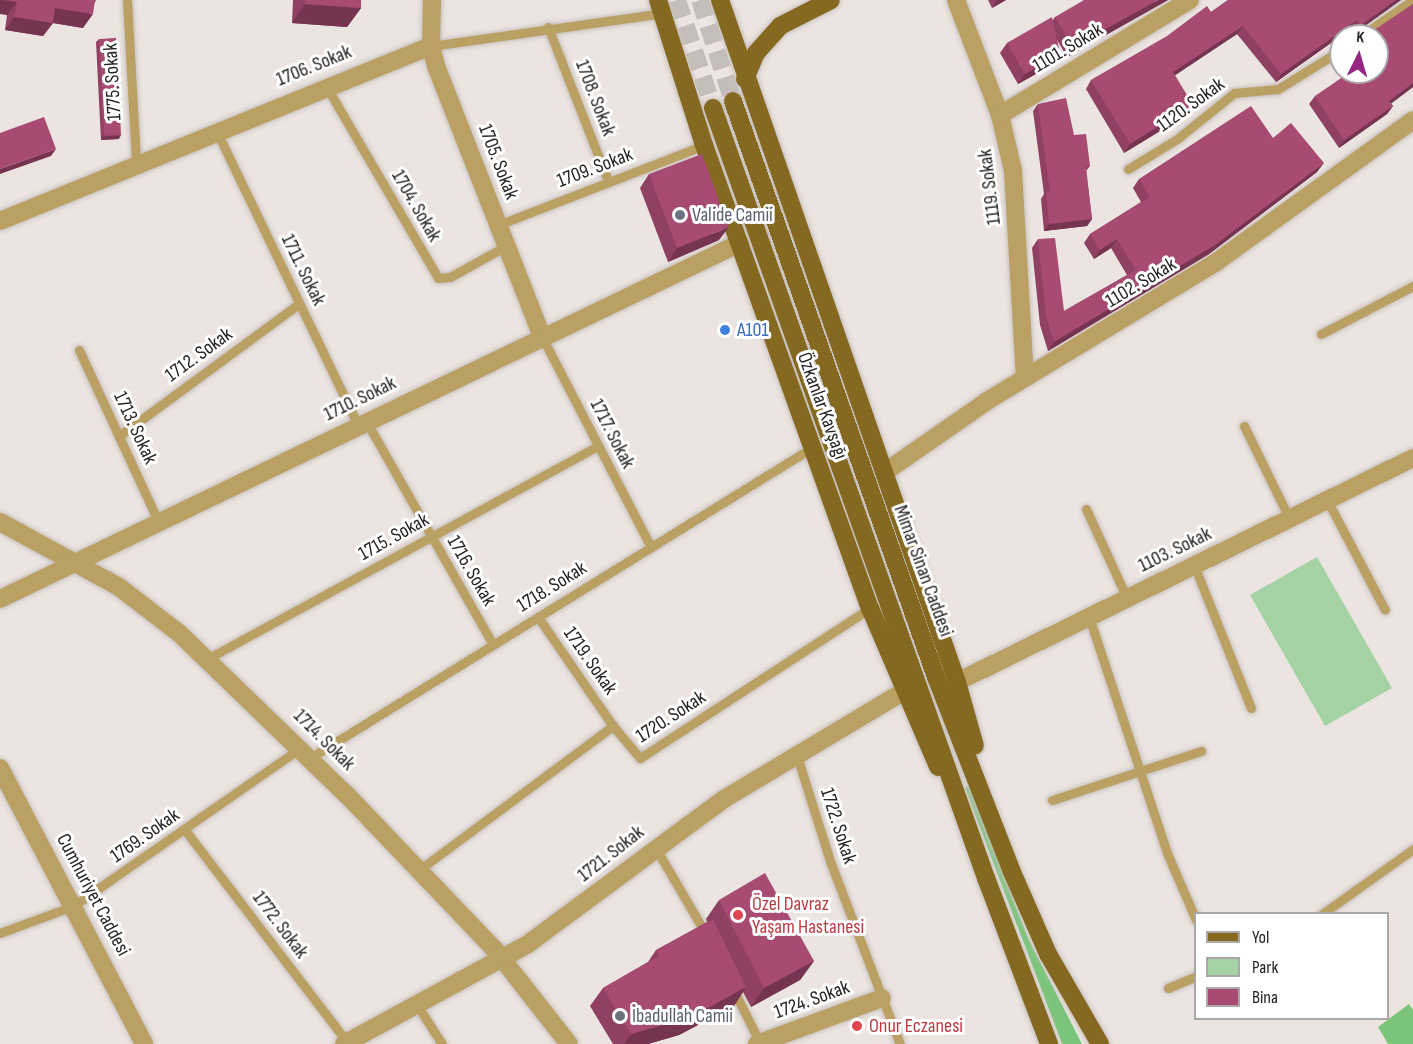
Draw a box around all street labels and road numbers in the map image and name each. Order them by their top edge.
street label: 1101. Sokak [1029,18,1107,78]
street label: 1706. Sokak [273,40,355,92]
street label: 1775. Sokak [99,43,127,121]
street label: 1708. Sokak [570,57,620,139]
street label: 1120. Sokak [1153,72,1229,138]
street label: 1705. Sokak [473,121,523,203]
street label: 1709. Sokak [554,143,636,193]
street label: 1119. Sokak [973,148,1007,226]
street label: 1704. Sokak [386,166,446,246]
street label: 1711. Sokak [275,230,331,310]
street label: 1102. Sokak [1101,253,1181,313]
street label: 1712. Sokak [161,323,237,387]
street label: Özkanlar Kavşağı [792,349,852,463]
street label: 1710. Sokak [320,371,400,427]
street label: 1713. Sokak [108,388,162,468]
street label: 1717. Sokak [584,395,640,473]
street label: Mimar Sinan Caddesi [888,502,958,640]
street label: 1715. Sokak [355,508,433,566]
street label: 1103. Sokak [1135,522,1215,578]
street label: 1716. Sokak [441,532,501,610]
street label: 1718. Sokak [513,556,591,618]
street label: 1719. Sokak [558,622,622,700]
street label: 1720. Sokak [632,686,710,748]
street label: 1714. Sokak [288,704,360,776]
street label: 1722. Sokak [814,785,862,867]
street label: 1769. Sokak [106,804,184,868]
street label: 1721. Sokak [573,821,649,887]
street label: Cumhuriyet Caddesi [51,830,135,960]
street label: 1772. Sokak [247,887,313,963]
street label: 1724. Sokak [771,975,853,1025]

